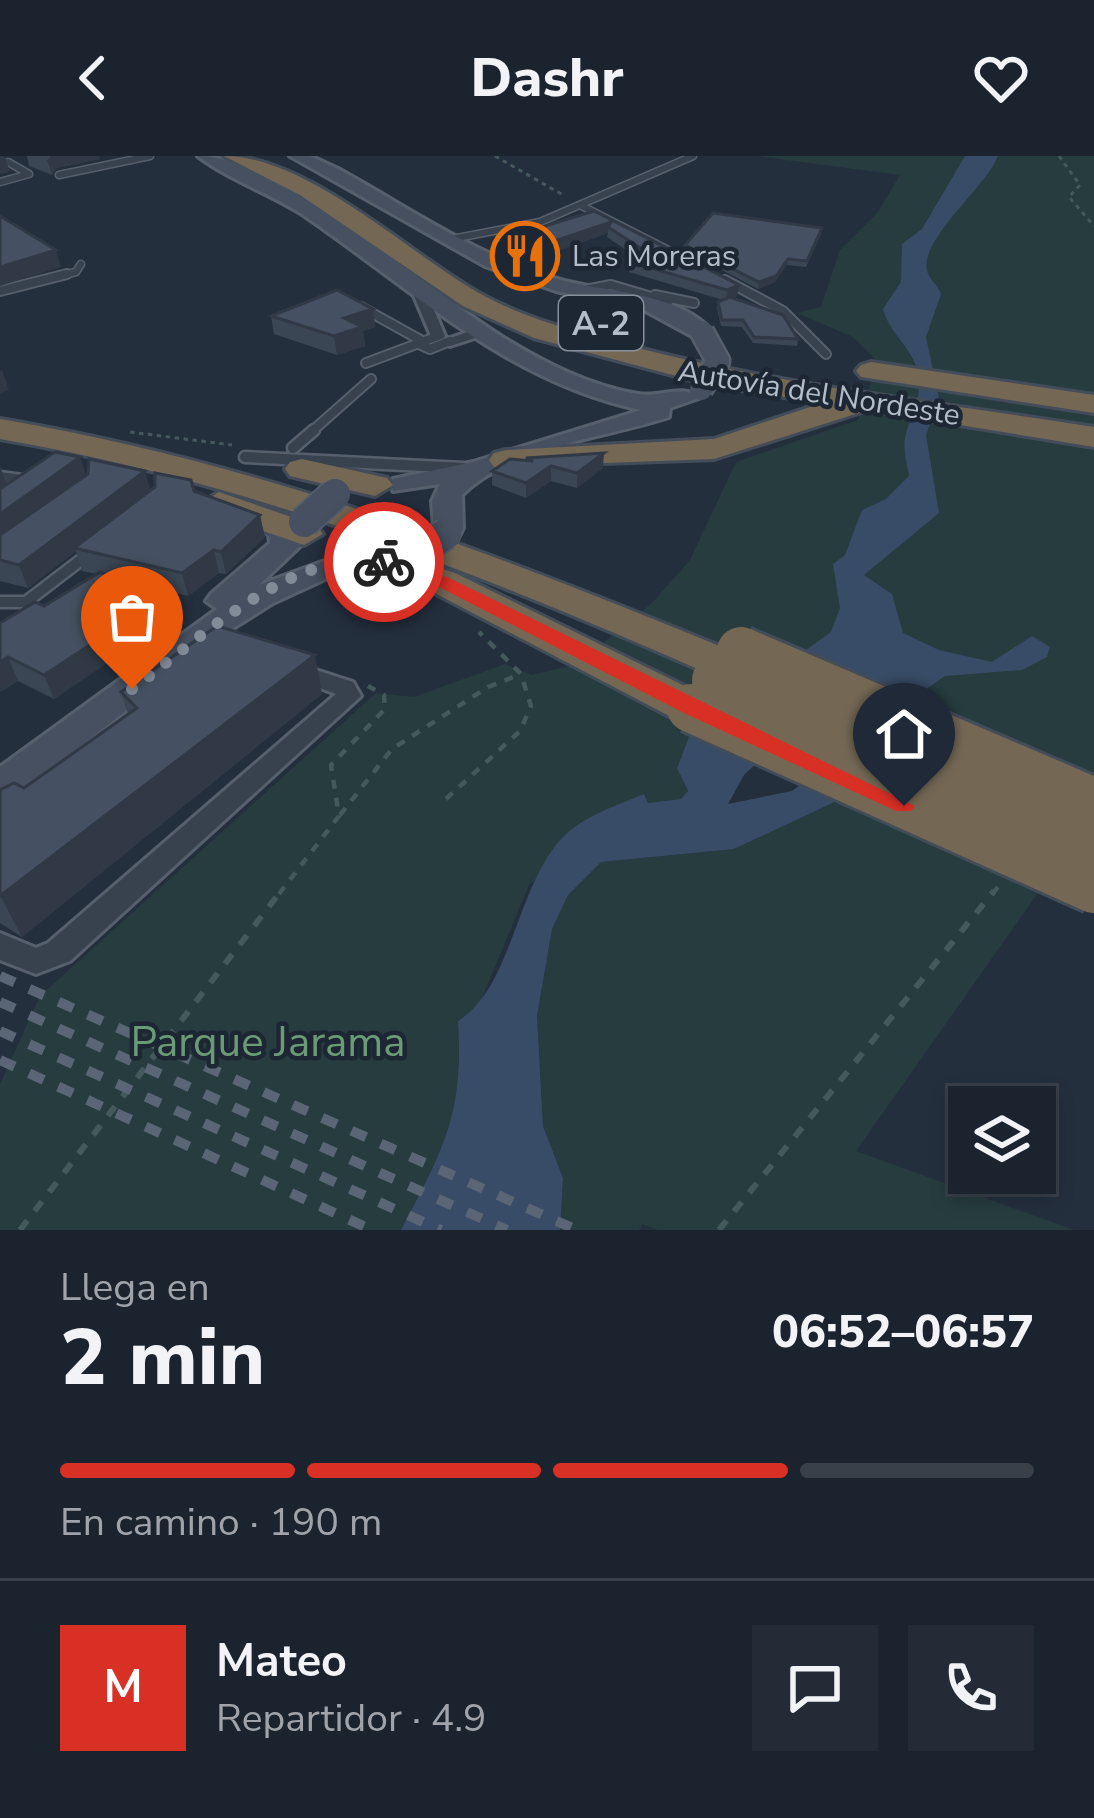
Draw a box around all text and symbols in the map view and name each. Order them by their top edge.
text: Dashr [471,41,623,115]
icon: back [60,45,126,111]
icon: heart [968,45,1034,111]
restaurant icon: Las Moreras [490,221,560,291]
place label: Las Moreras [572,236,736,277]
road number: A-2 [559,296,643,350]
street label: Autovía del Nordeste [675,351,963,436]
courier [324,502,444,622]
icon: bike [351,529,417,595]
pin [81,566,183,689]
icon: bag [99,584,165,650]
pin [853,683,955,806]
icon: home [871,701,937,767]
park label: Parque Jarama [131,1014,405,1071]
map controls [948,1086,1056,1194]
button: layers [948,1086,1056,1194]
text: Llega en [60,1261,210,1314]
text: 06:52–06:57 [772,1302,1034,1363]
text: 2 min [60,1305,265,1412]
text: En camino · 190 m [60,1496,382,1549]
button: chat [752,1625,878,1751]
button: phone [908,1625,1034,1751]
text: Mateo [216,1631,347,1692]
text: M [103,1657,143,1718]
text: Repartidor · 4.9 [216,1692,487,1745]

